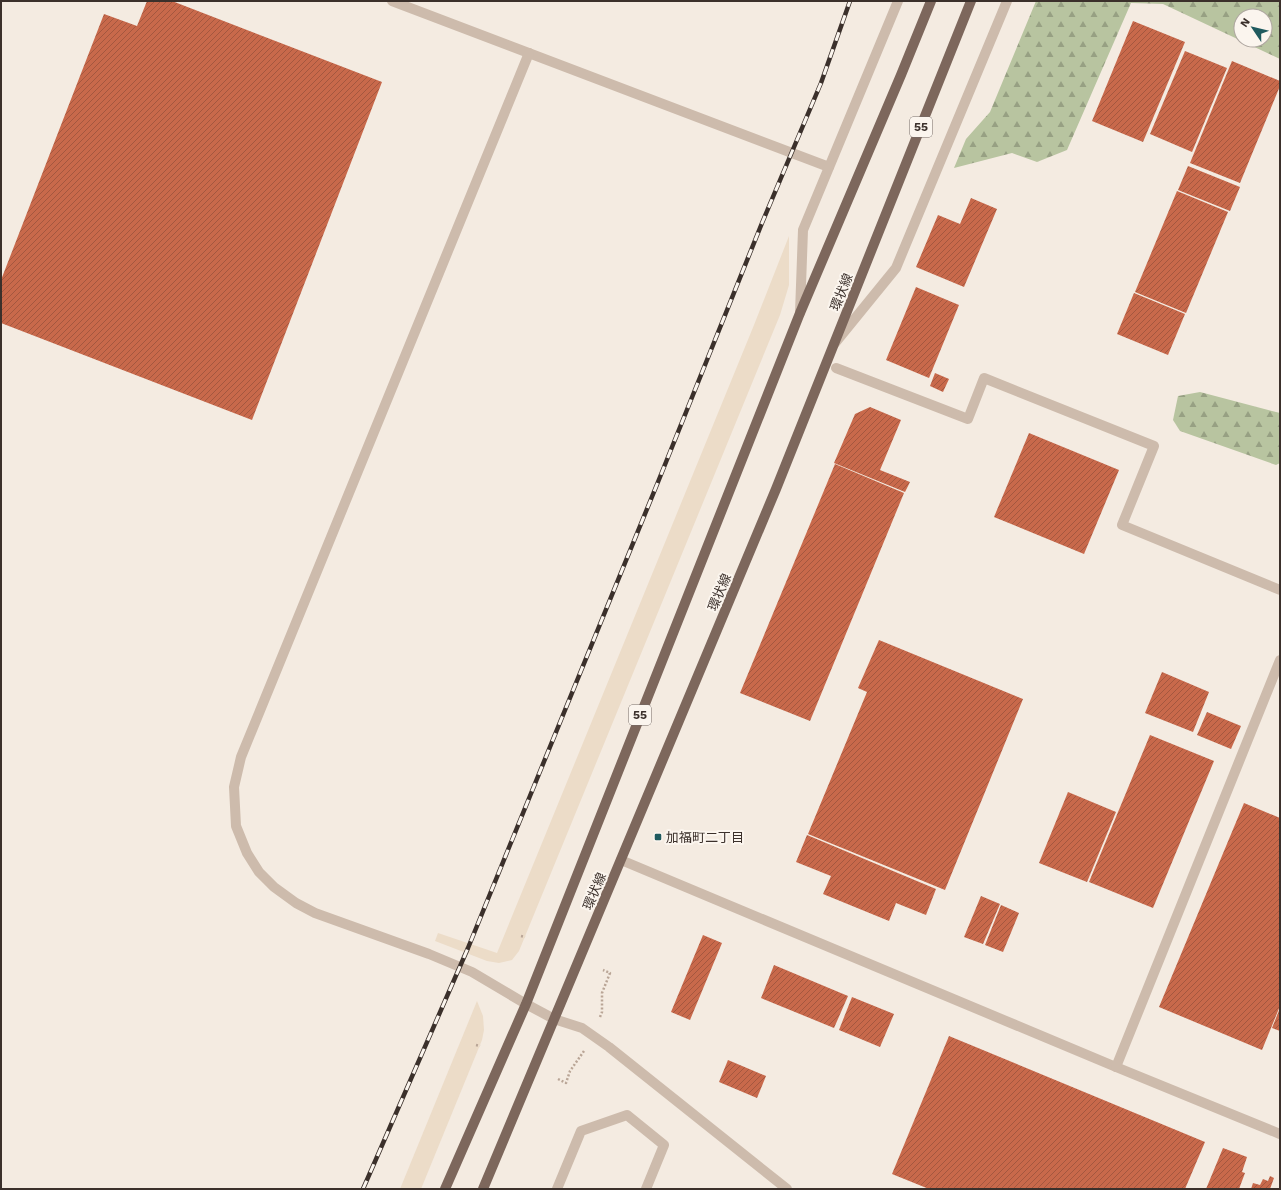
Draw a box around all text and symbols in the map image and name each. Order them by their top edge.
north arrow [1233,8,1273,48]
text: N [1238,15,1253,30]
road number: 55 [910,117,932,137]
street label: 環状線 [827,271,856,313]
street label: 環状線 [705,571,734,613]
road number: 55 [629,705,651,725]
place label: 加福町二丁目 [666,830,744,845]
marker: 加福町二丁目 [653,832,663,842]
street label: 環状線 [580,870,609,912]

